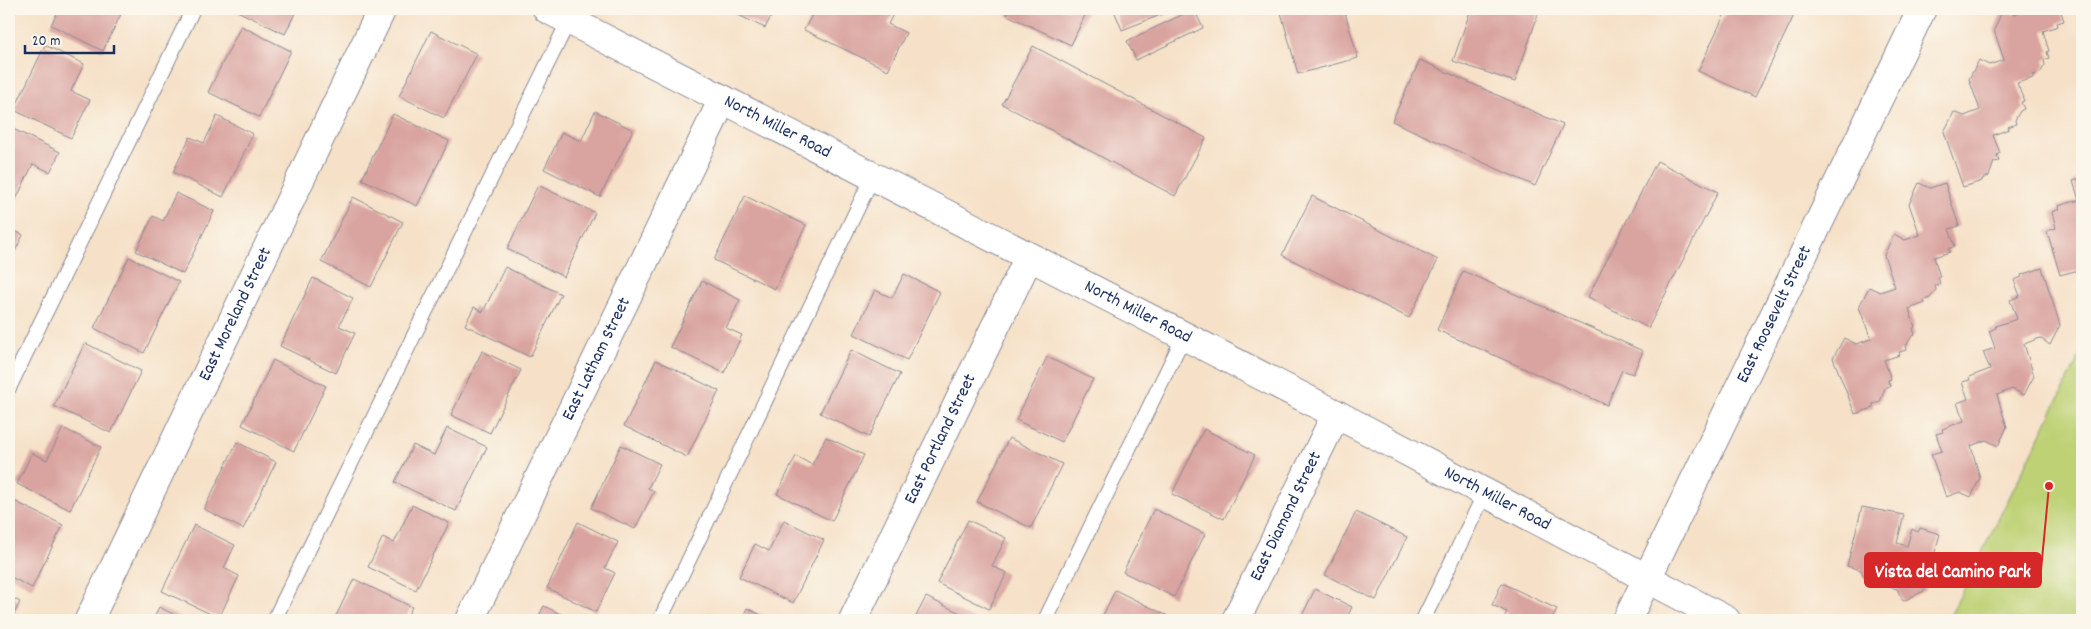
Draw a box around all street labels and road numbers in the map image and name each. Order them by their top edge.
street label: North Miller Road [719,89,835,165]
street label: East Roosevelt Street [1731,242,1818,388]
street label: East Moreland Street [193,243,278,385]
street label: North Miller Road [1080,274,1196,350]
street label: East Latham Street [556,293,637,425]
street label: East Portland Street [898,369,983,508]
street label: East Diamond Street [1244,447,1328,585]
street label: North Miller Road [1439,461,1555,538]

